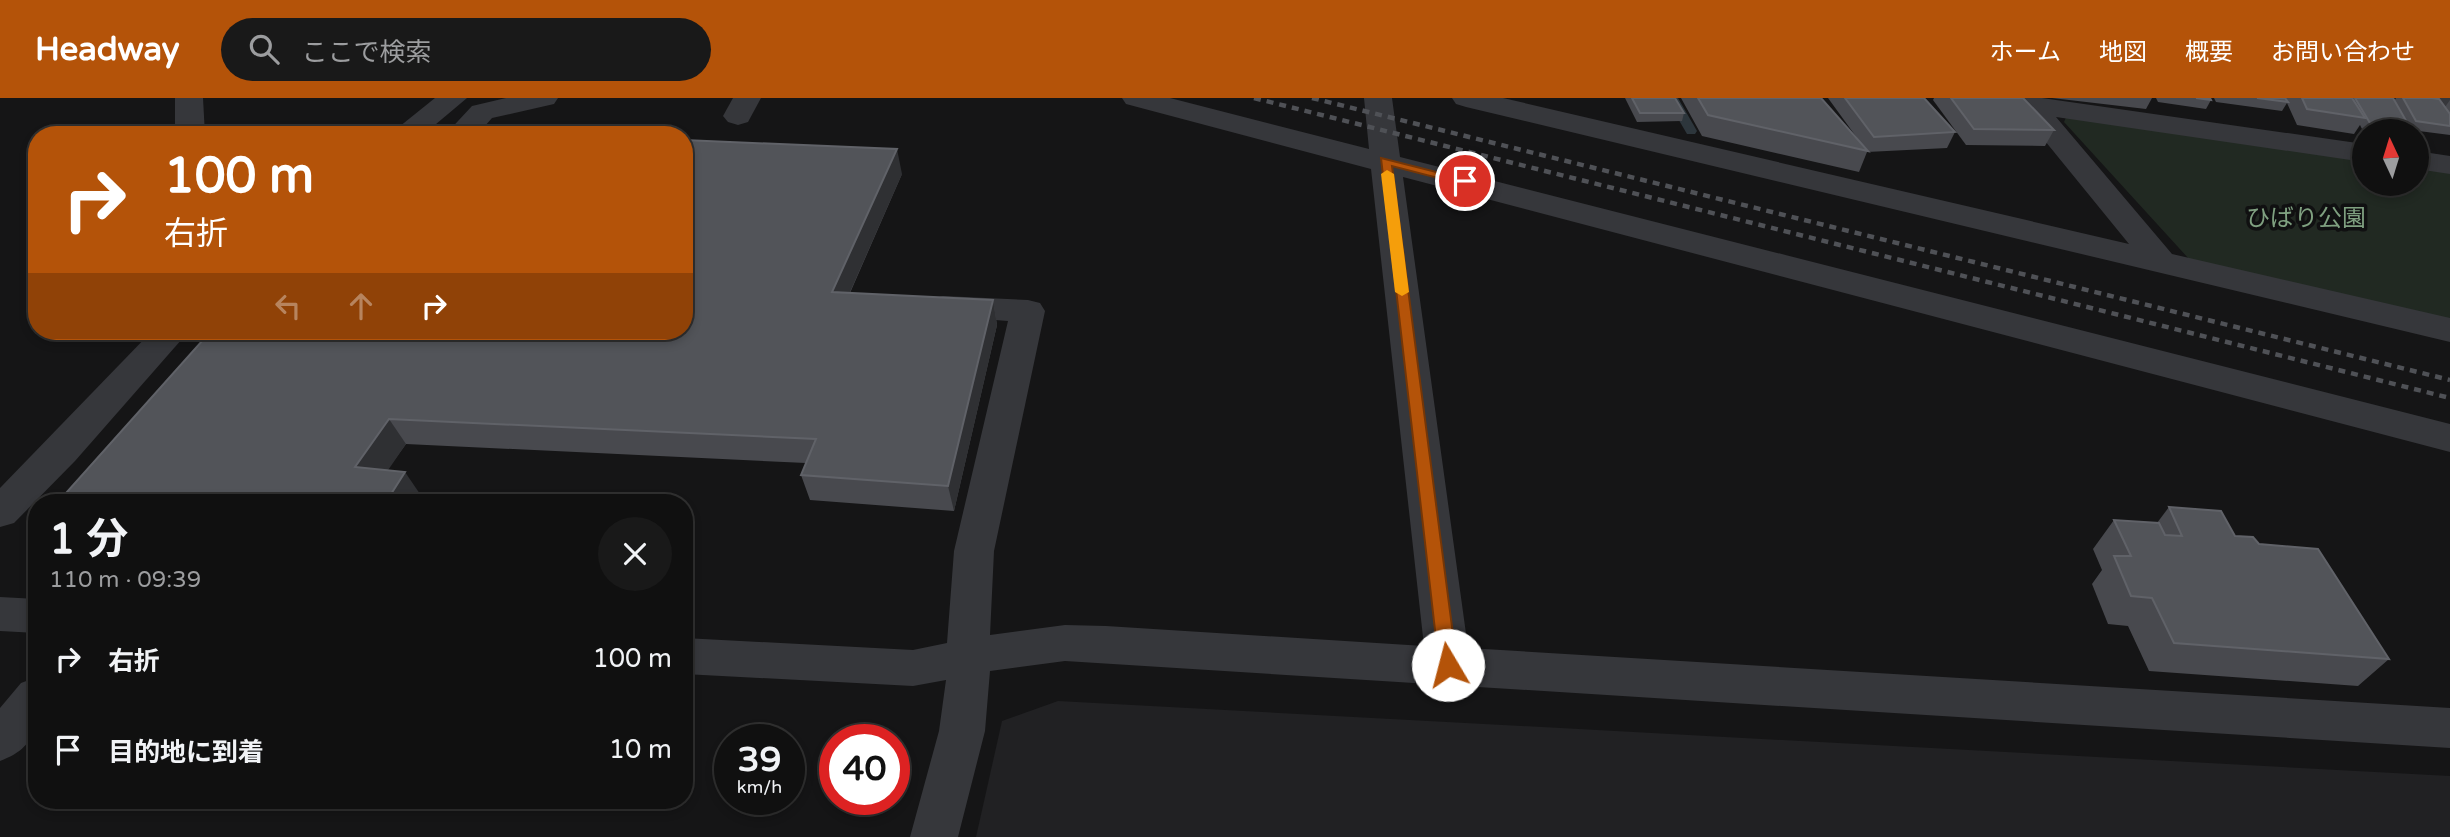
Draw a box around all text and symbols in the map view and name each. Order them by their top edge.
search box [221,18,711,81]
text: Headway [35,30,179,69]
icon: search [245,30,283,68]
text: ここで検索 [301,37,431,68]
text: ホーム [1990,38,2061,67]
text: 地図 [2099,38,2147,67]
text: 概要 [2185,38,2233,67]
text: お問い合わせ [2271,38,2415,67]
north arrow [2352,119,2429,196]
map controls [2352,119,2429,196]
text: 100 m [164,147,314,206]
pin [1435,151,1495,211]
icon: right [49,154,140,245]
icon: arrive [1446,162,1484,200]
park label: ひばり公園 [2246,204,2366,233]
text: 右折 [164,215,228,253]
icon: left [269,287,307,325]
icon: ahead [342,287,380,325]
icon: right [415,287,453,325]
text: 1 分 [49,514,128,565]
button: close [598,517,672,591]
text: 110 m · 09:39 [49,566,201,594]
position arrow [1411,628,1485,702]
icon: right [49,640,87,678]
text: 100 m [592,643,672,674]
text: 右折 [108,646,160,677]
speed limit sign: 40 [819,724,910,815]
icon: arrive [49,731,87,769]
text: 10 m [609,734,672,765]
text: 目的地に到着 [108,737,264,768]
text: 39 [738,739,781,781]
text: km/h [737,776,782,798]

